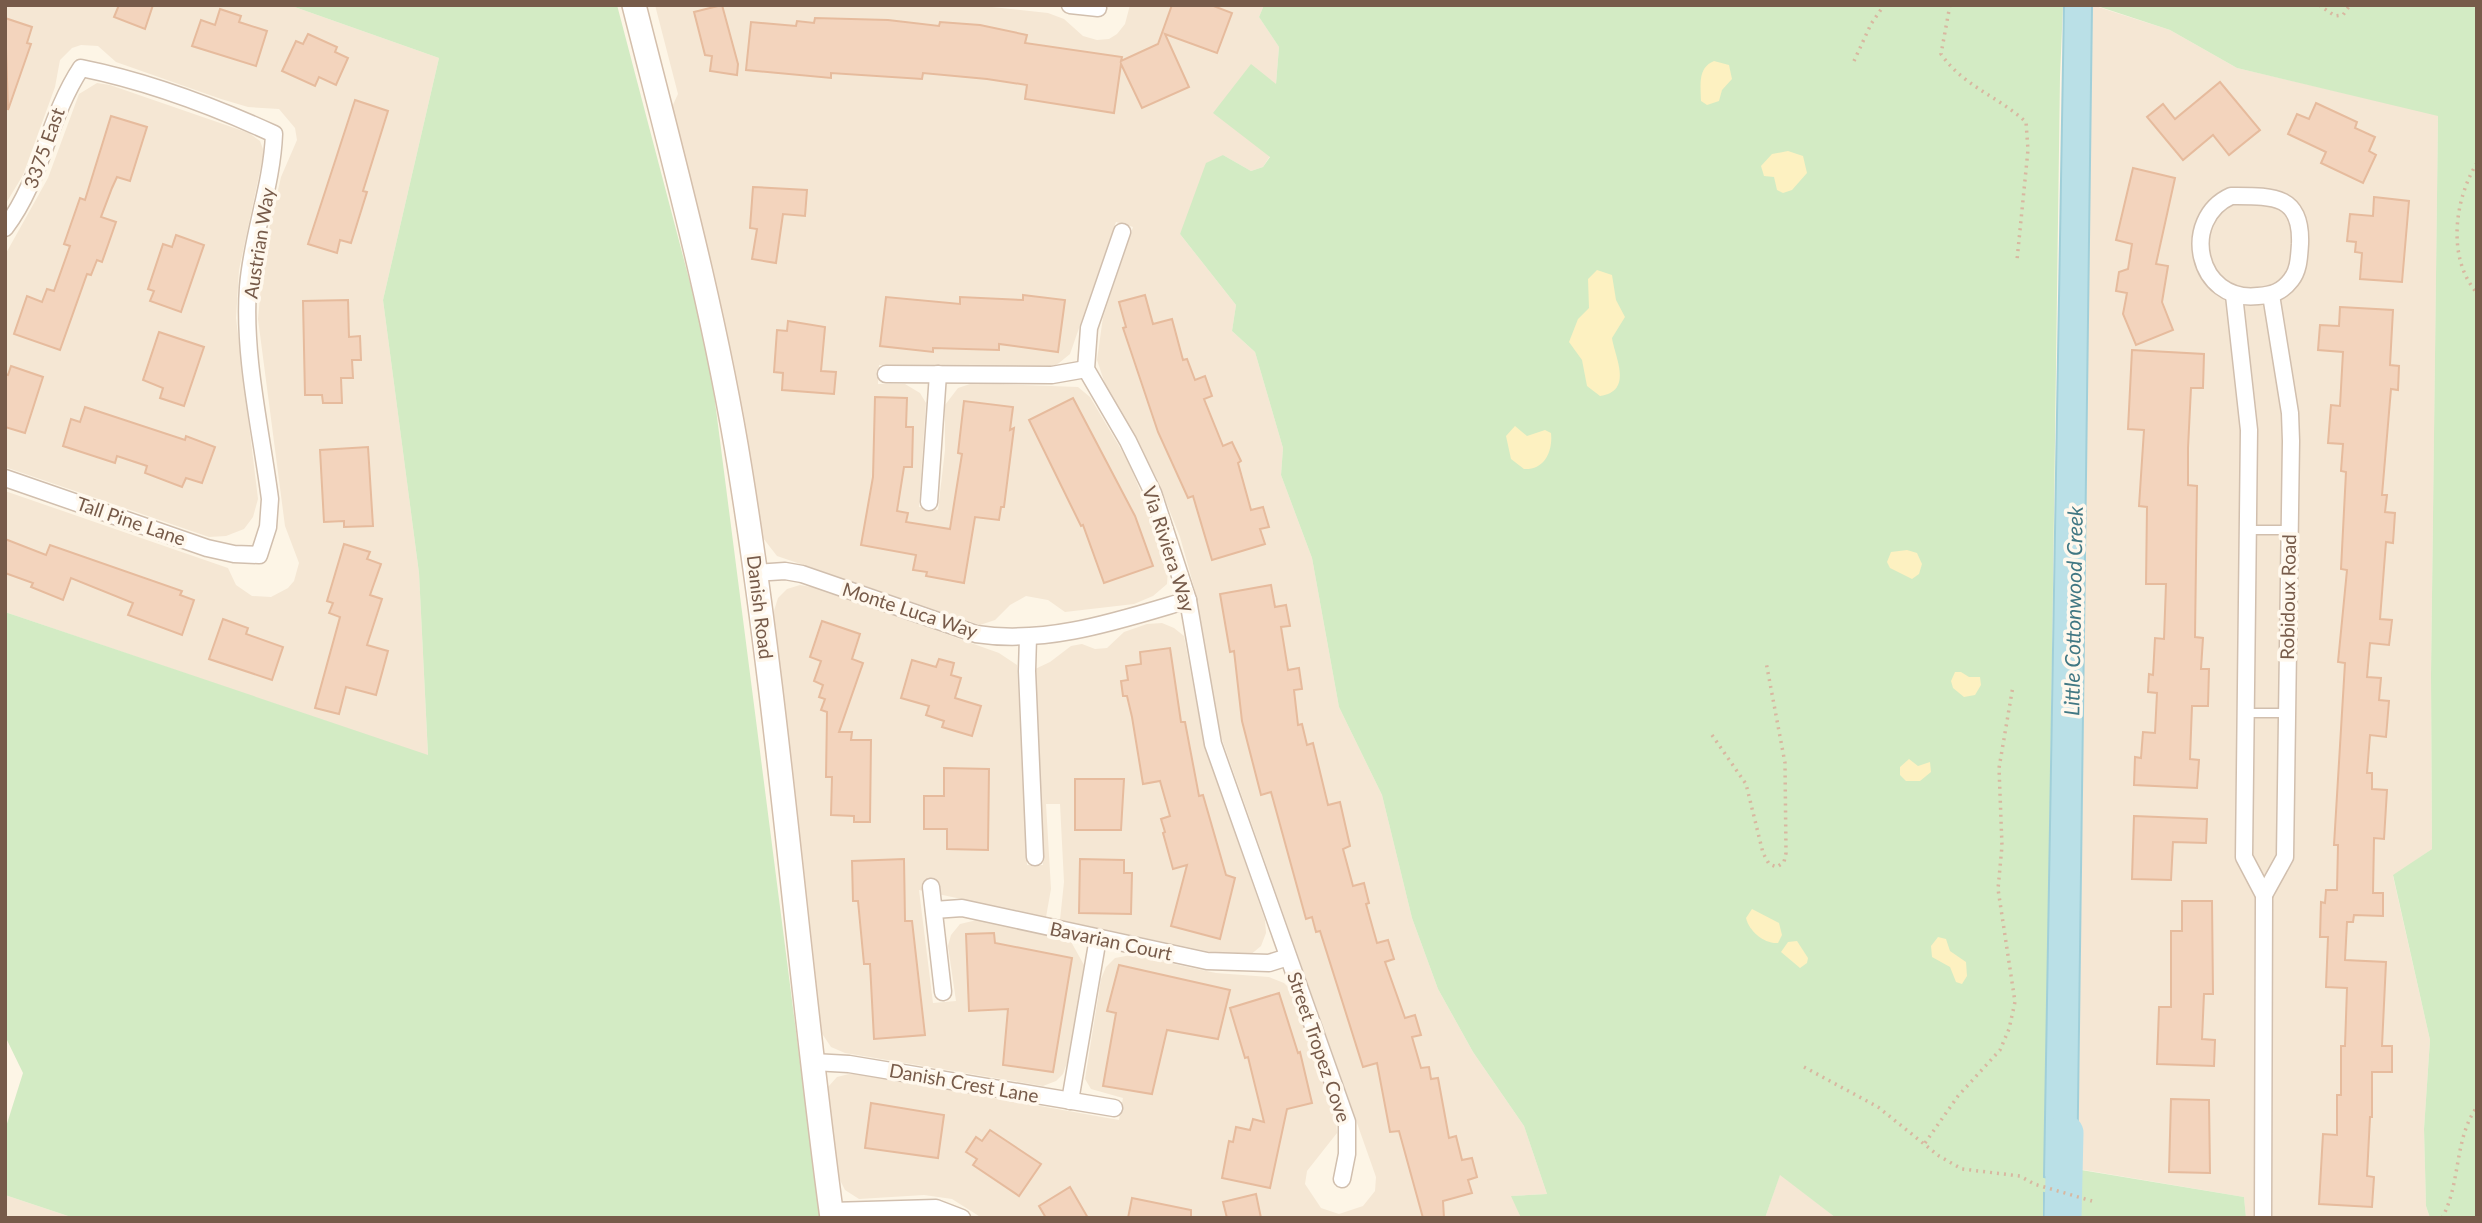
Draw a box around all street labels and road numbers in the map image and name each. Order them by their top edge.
street label: 3375 East [18,104,69,191]
street label: Austrian Way [238,186,279,300]
street label: Via Riviera Way [1138,483,1201,615]
street label: Tall Pine Lane [74,491,189,550]
street label: Robidoux Road [2275,534,2300,660]
street label: Danish Road [743,554,778,660]
street label: Monte Luca Way [840,577,981,642]
street label: Bavarian Court [1048,916,1175,965]
street label: Street Tropez Cove [1283,969,1356,1125]
street label: Danish Crest Lane [888,1058,1041,1107]

